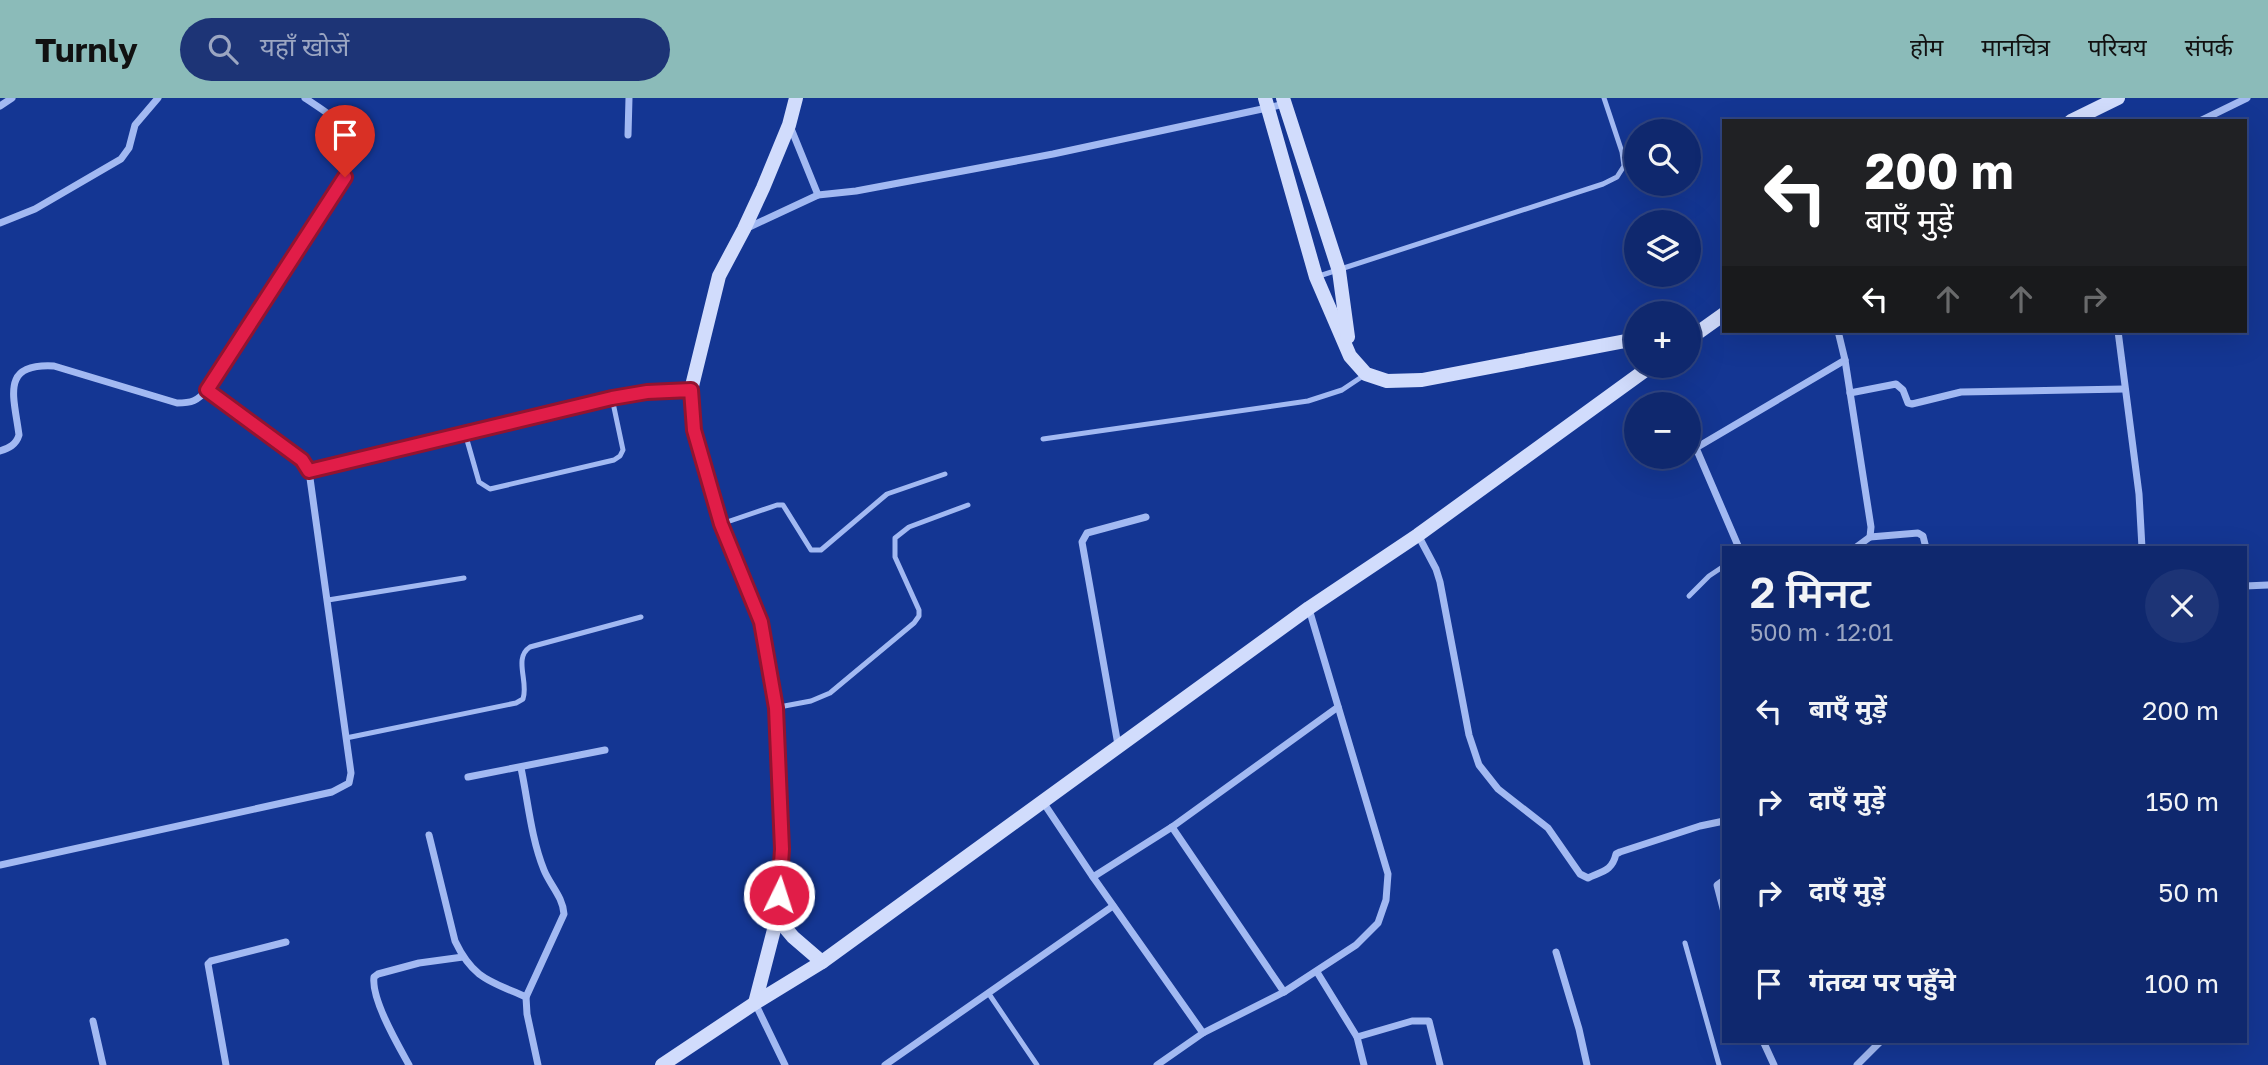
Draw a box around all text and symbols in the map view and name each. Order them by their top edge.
search box [180,18,670,81]
text: Turnly [35,30,138,69]
icon: search [204,30,242,68]
text: यहाँ खोजें [260,31,349,62]
text: होम [1910,32,1943,61]
text: मानचित्र [1981,32,2050,61]
text: परिचय [2088,32,2147,61]
text: संपर्क [2185,32,2233,61]
pin [315,105,375,177]
icon: arrive [326,116,364,154]
map controls [1624,119,1701,469]
button: search [1624,119,1701,196]
text: 200 m [1865,141,2014,200]
icon: left [1750,147,1841,238]
text: बाएँ मुड़ें [1865,201,1954,239]
button: layers [1624,210,1701,287]
icon: left [1856,280,1894,318]
icon: ahead [1929,280,1967,318]
icon: ahead [2002,280,2040,318]
icon: right [2075,280,2113,318]
button: + [1624,301,1701,378]
button: − [1624,392,1701,469]
text: 2 मिनट [1750,567,1871,617]
button: close [2145,569,2219,643]
text: 500 m · 12:01 [1750,618,1893,646]
icon: left [1750,692,1788,730]
text: बाएँ मुड़ें [1809,693,1887,724]
text: 200 m [2142,695,2219,726]
icon: right [1750,783,1788,821]
text: दाएँ मुड़ें [1809,784,1885,815]
text: 150 m [2146,786,2219,817]
position arrow [742,858,816,932]
icon: right [1750,874,1788,912]
text: दाएँ मुड़ें [1809,875,1885,906]
text: 50 m [2158,877,2219,908]
icon: arrive [1750,965,1788,1003]
text: गंतव्य पर पहुँचे [1809,966,1956,997]
text: 100 m [2145,968,2219,999]

